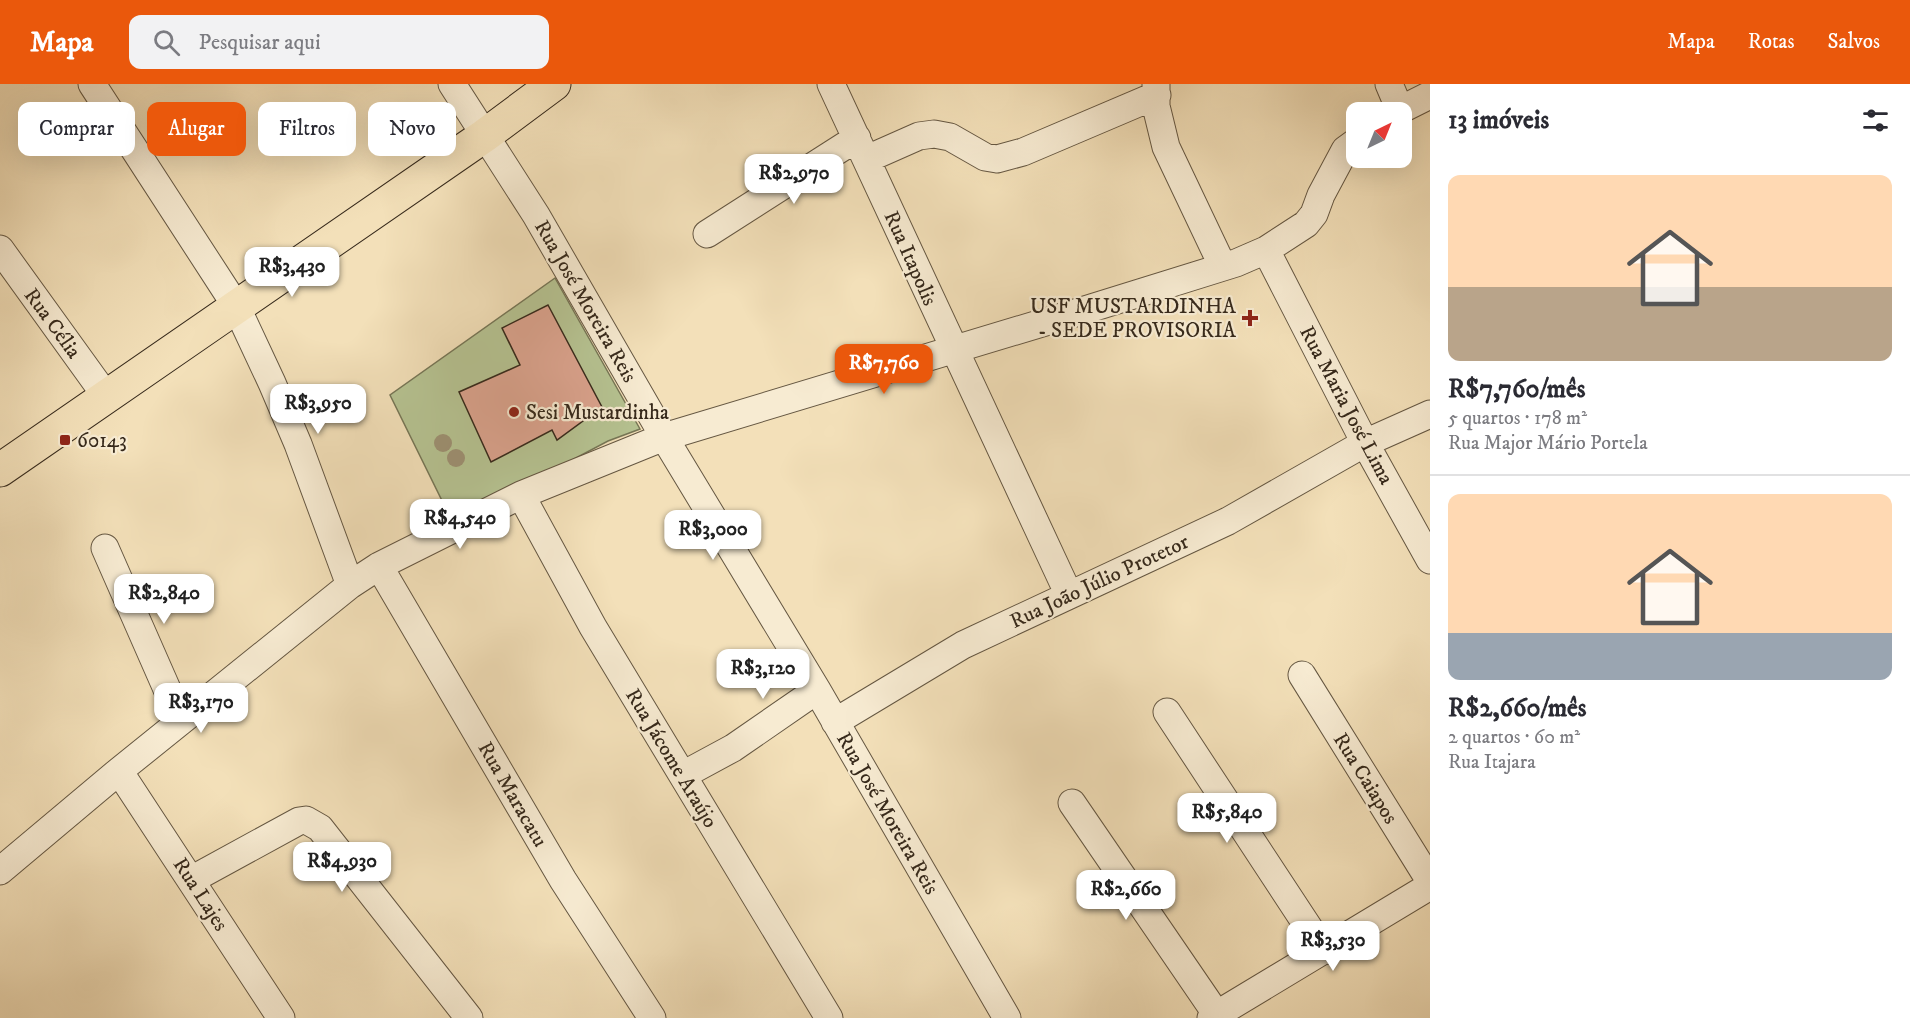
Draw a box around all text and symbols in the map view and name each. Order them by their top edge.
search box [129,15,549,69]
text: Mapa [30,25,93,60]
icon: search [150,26,183,59]
text: Pesquisar aqui [198,29,321,56]
text: Mapa [1667,29,1715,55]
text: Rotas [1748,29,1795,55]
text: Salvos [1828,29,1880,55]
chip: Comprar [18,102,135,156]
chip: Alugar [147,102,246,156]
chip: Filtros [258,102,356,156]
chip: Novo [368,102,456,156]
north arrow [1346,102,1412,168]
map controls [1346,102,1412,168]
text: 13 imóveis [1448,104,1549,137]
icon: filters [1859,104,1892,137]
pin: R$2,970 [739,154,849,205]
text: R$2,970 [759,161,829,186]
street label: Rua Itapolis [878,207,942,310]
icon: home [1616,214,1724,322]
street label: Rua José Moreira Reis [528,216,642,387]
pin: R$3,430 [237,247,347,298]
text: R$3,430 [258,254,326,279]
street label: Rua Célia [18,283,87,364]
place label: USF MUSTARDINHA - SEDE PROVISORIA [1030,294,1237,344]
marker: USF MUSTARDINHA - SEDE PROVISORIA [1241,309,1259,327]
street label: Rua Maria José Lima [1293,322,1399,489]
pin: R$7,760 [829,344,939,395]
text: R$7,760 [849,351,919,376]
text: R$7,760/mês [1448,373,1585,406]
pin: R$3,950 [263,384,373,435]
text: R$3,950 [284,391,352,416]
place label: Sesi Mustardinha [526,400,669,426]
marker: Sesi Mustardinha [507,405,521,419]
text: 5 quartos · 178 m² [1448,406,1587,431]
place label: 60143 [77,428,127,454]
text: Rua Major Mário Portela [1448,431,1648,456]
marker: 60143 [58,433,72,447]
pin: R$4,540 [405,499,515,550]
text: R$4,540 [424,506,496,531]
pin: R$3,000 [658,510,768,561]
text: R$3,000 [678,517,748,542]
street label: Rua João Júlio Protetor [1006,529,1193,635]
icon: home [1616,533,1724,641]
pin: R$2,840 [109,574,219,625]
text: R$2,840 [128,581,200,606]
pin: R$3,120 [708,649,818,700]
text: R$3,120 [731,656,796,681]
pin: R$3,170 [146,683,256,734]
street label: Rua Jácome Araújo [619,684,723,833]
text: R$3,170 [168,690,234,715]
text: R$2,660/mês [1448,692,1587,725]
text: 2 quartos · 60 m² [1448,725,1580,750]
street label: Rua José Moreira Reis [830,728,944,899]
street label: Rua Caiapos [1327,728,1403,829]
street label: Rua Maracatu [472,737,553,852]
text: Rua Itajara [1448,750,1536,775]
pin: R$5,840 [1172,793,1282,844]
text: R$5,840 [1191,800,1263,825]
pin: R$4,930 [287,842,397,893]
text: R$4,930 [307,849,377,874]
street label: Rua Lajes [167,853,233,936]
pin: R$2,660 [1071,870,1181,921]
text: R$2,660 [1090,877,1162,902]
pin: R$3,530 [1278,921,1388,972]
text: R$3,530 [1301,928,1365,953]

